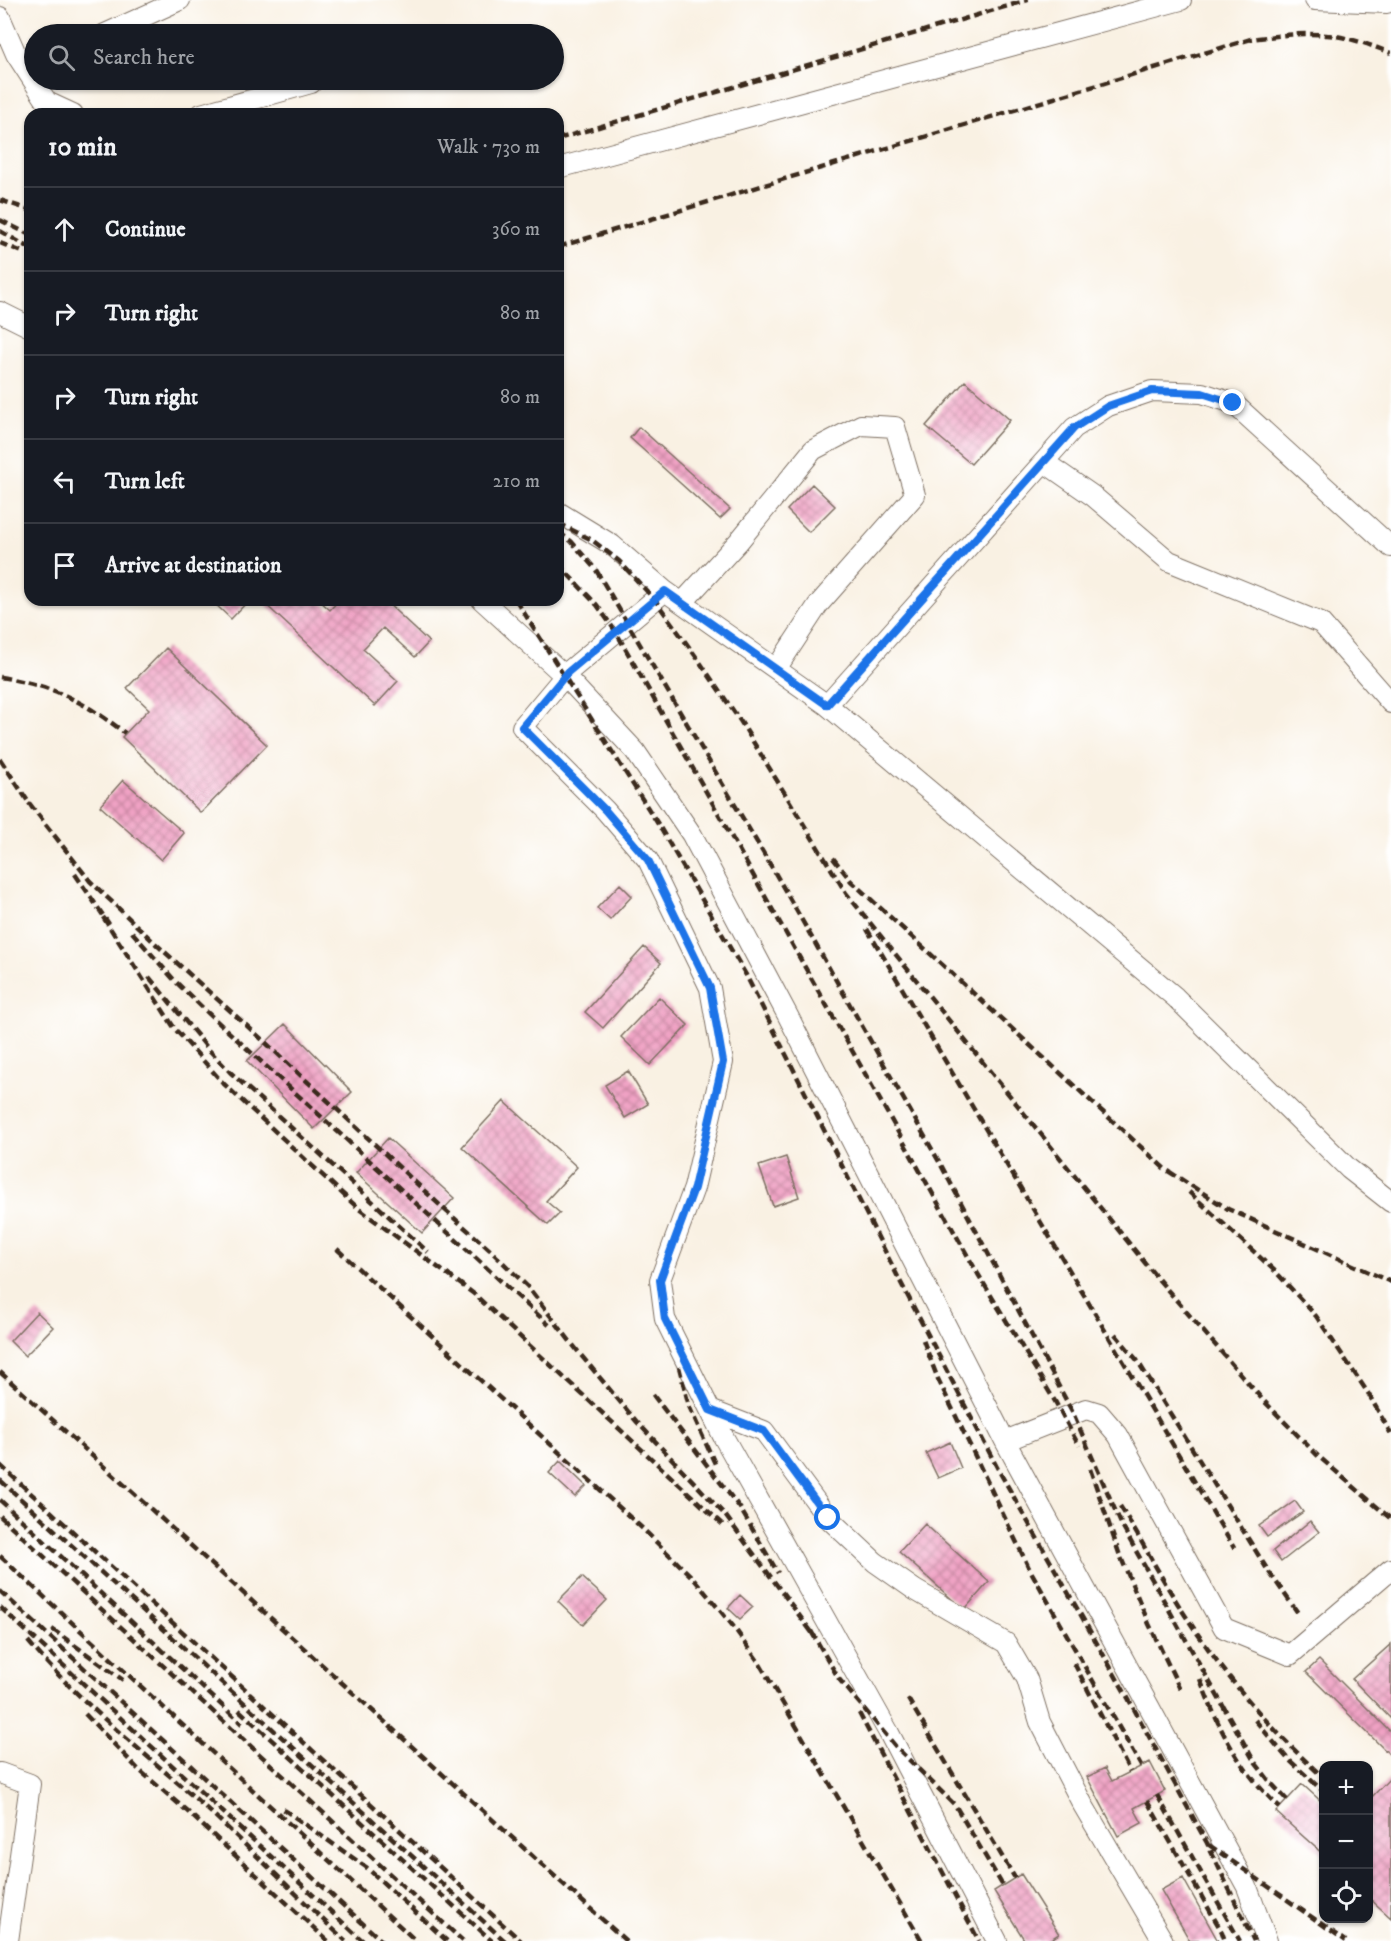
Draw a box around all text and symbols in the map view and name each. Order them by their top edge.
search box [24,24,564,90]
icon: search [45,41,78,74]
text: Search here [93,44,195,71]
text: 10 min [48,131,117,164]
text: Walk · 730 m [437,135,540,160]
icon: ahead [48,213,81,246]
text: Continue [105,216,186,243]
text: 360 m [492,217,540,242]
icon: right [48,297,81,330]
text: Turn right [105,300,198,327]
text: 80 m [500,301,540,326]
icon: right [48,381,81,414]
text: Turn right [105,384,198,411]
text: 80 m [500,385,540,410]
route end [1219,389,1245,415]
icon: left [48,465,81,498]
text: Turn left [105,468,185,495]
text: 210 m [493,469,540,494]
icon: arrive [48,549,81,582]
text: Arrive at destination [105,552,282,579]
route start [814,1504,840,1530]
map controls [1319,1761,1373,1923]
button: + [1319,1761,1373,1815]
button: − [1319,1815,1373,1869]
button: locate [1319,1869,1373,1923]

